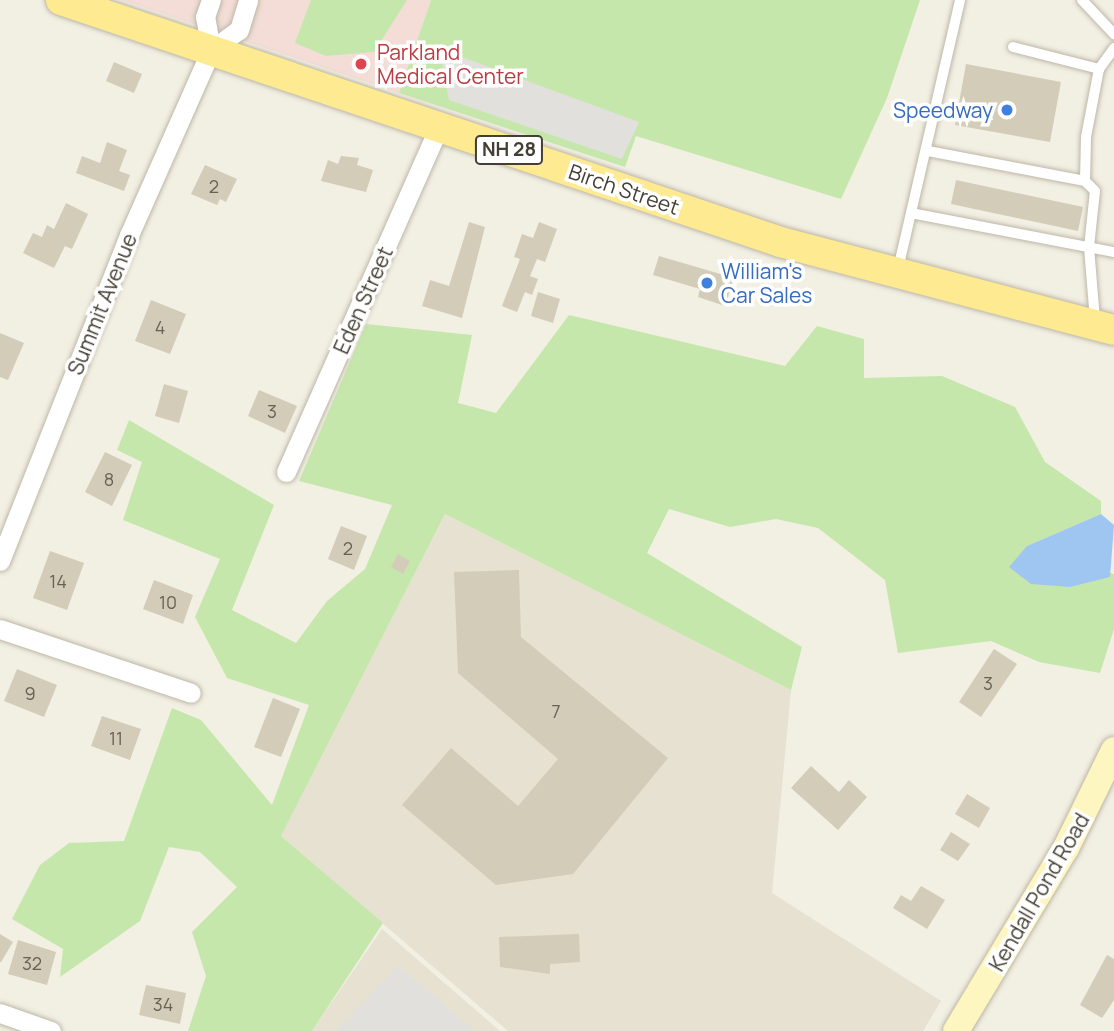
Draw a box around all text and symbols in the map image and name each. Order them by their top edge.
place label: Parkland Medical Center [377,39,524,89]
marker: Parkland Medical Center [351,54,371,74]
place label: Speedway [893,97,993,123]
marker: Speedway [999,102,1015,118]
road number: NH 28 [474,134,544,166]
street label: Birch Street [565,158,683,220]
house number: 2 [209,175,219,197]
street label: Summit Avenue [62,230,142,378]
street label: Eden Street [328,242,398,358]
place label: William's Car Sales [721,258,812,308]
marker: William's Car Sales [699,275,715,291]
house number: 4 [155,316,165,338]
house number: 3 [267,400,277,422]
house number: 8 [104,468,114,490]
house number: 2 [343,537,353,559]
house number: 14 [49,570,67,592]
house number: 10 [159,591,177,613]
house number: 3 [983,672,993,694]
house number: 9 [24,682,36,704]
house number: 7 [551,700,561,722]
house number: 11 [109,727,123,749]
street label: Kendall Pond Road [984,809,1094,975]
house number: 32 [22,952,42,974]
house number: 34 [153,993,173,1015]

